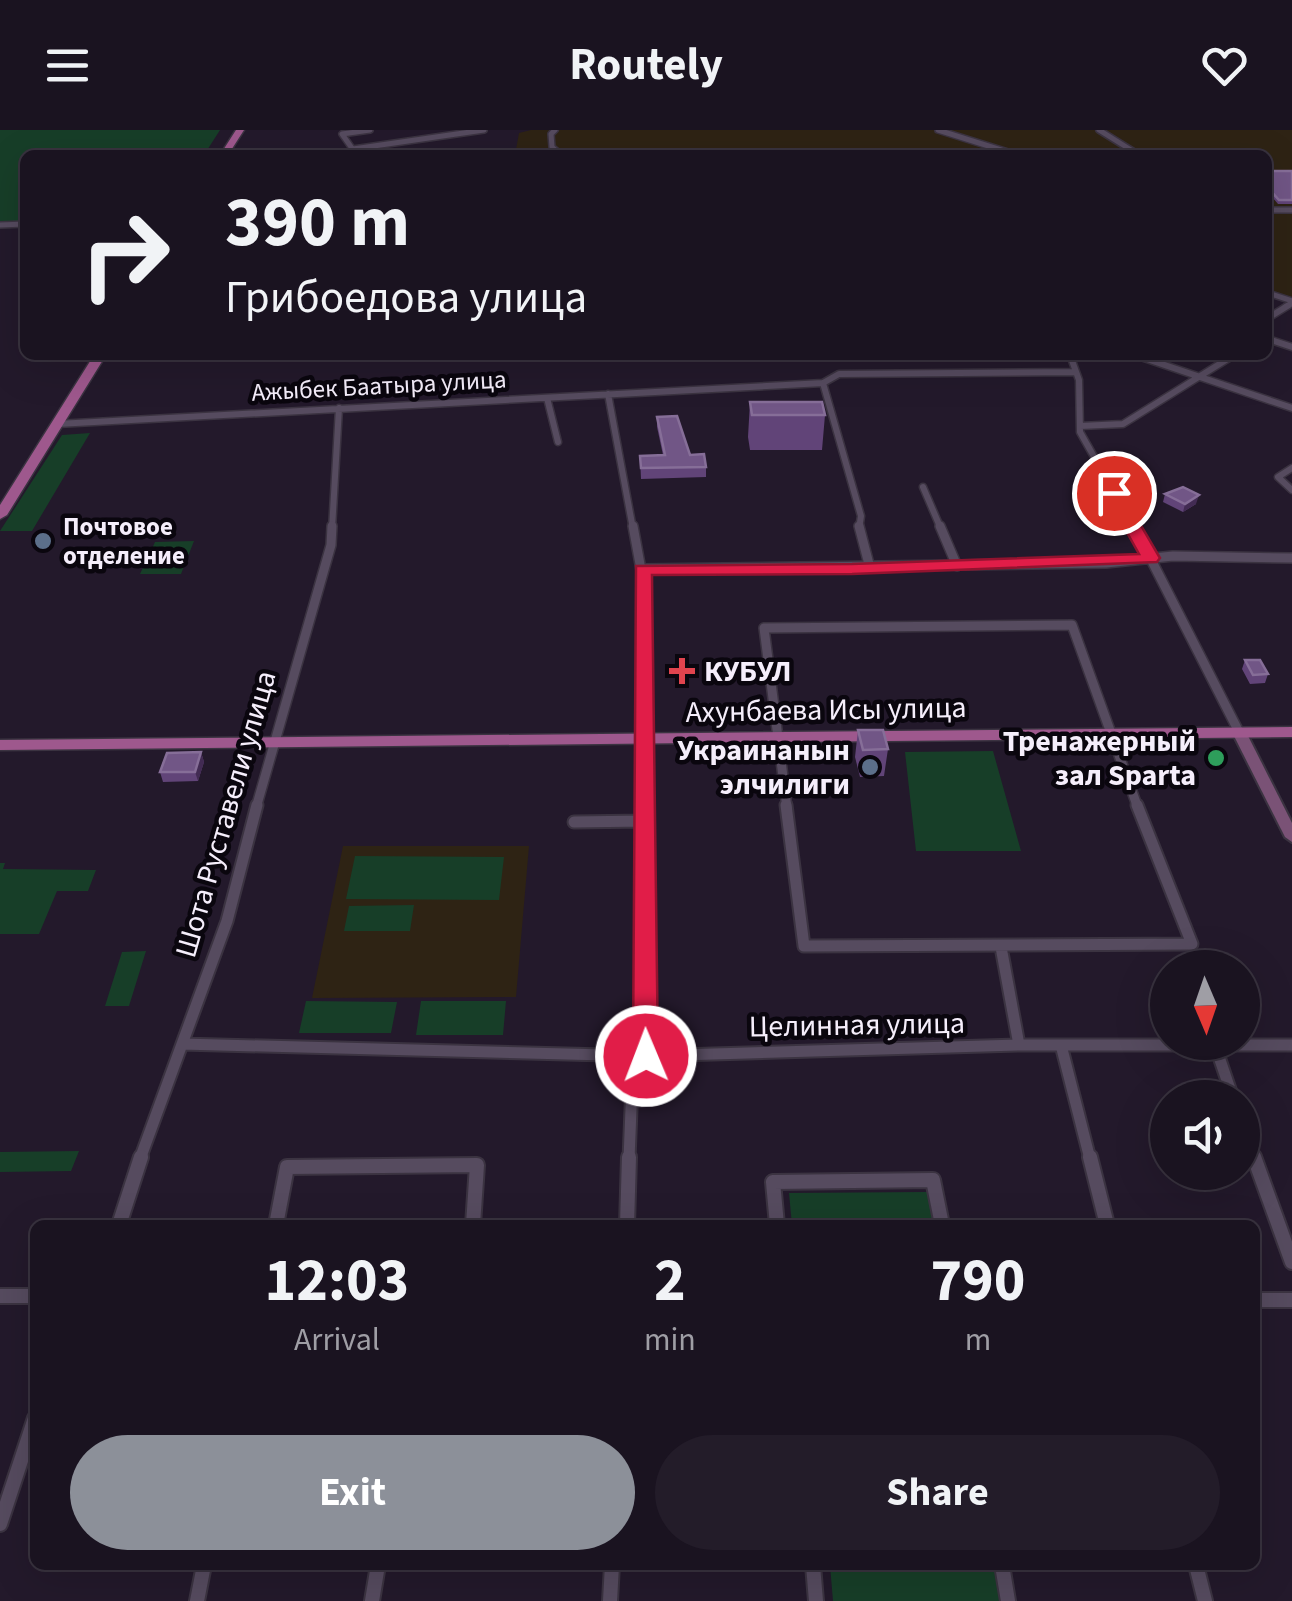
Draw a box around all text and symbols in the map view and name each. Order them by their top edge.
text: Routely [569,33,723,97]
icon: menu [40,38,95,93]
icon: heart [1197,38,1252,93]
text: 390 m [225,173,410,273]
icon: right [60,190,190,320]
text: Грибоедова улица [225,266,587,330]
street label: Ажыбек Баатыра улица [251,361,507,411]
pin [1072,451,1157,536]
icon: arrive [1087,466,1142,521]
place label: Почтовое отделение [63,509,185,574]
marker: Почтовое отделение [32,530,54,552]
place label: КУБУЛ [704,650,791,693]
marker: КУБУЛ [669,658,695,684]
street label: Шота Руставели улица [164,666,288,962]
street label: Ахунбаева Исы улица [685,686,967,734]
place label: Тренажерный зал Sparta [1003,720,1196,797]
place label: Украинанын элчилиги [677,729,850,806]
marker: Тренажерный зал Sparta [1205,747,1227,769]
marker: Украинанын элчилиги [859,756,881,778]
north arrow [1150,950,1260,1060]
map controls [1150,950,1260,1190]
street label: Целинная улица [749,1002,965,1048]
position arrow [594,1004,698,1108]
button: sound [1150,1080,1260,1190]
text: 12:03 [265,1239,409,1324]
text: 2 [654,1239,686,1324]
text: 790 [930,1239,1025,1324]
text: Arrival [294,1317,380,1363]
text: min [644,1317,696,1363]
text: m [965,1317,991,1363]
button: Exit [70,1435,635,1550]
button: Share [655,1435,1220,1550]

